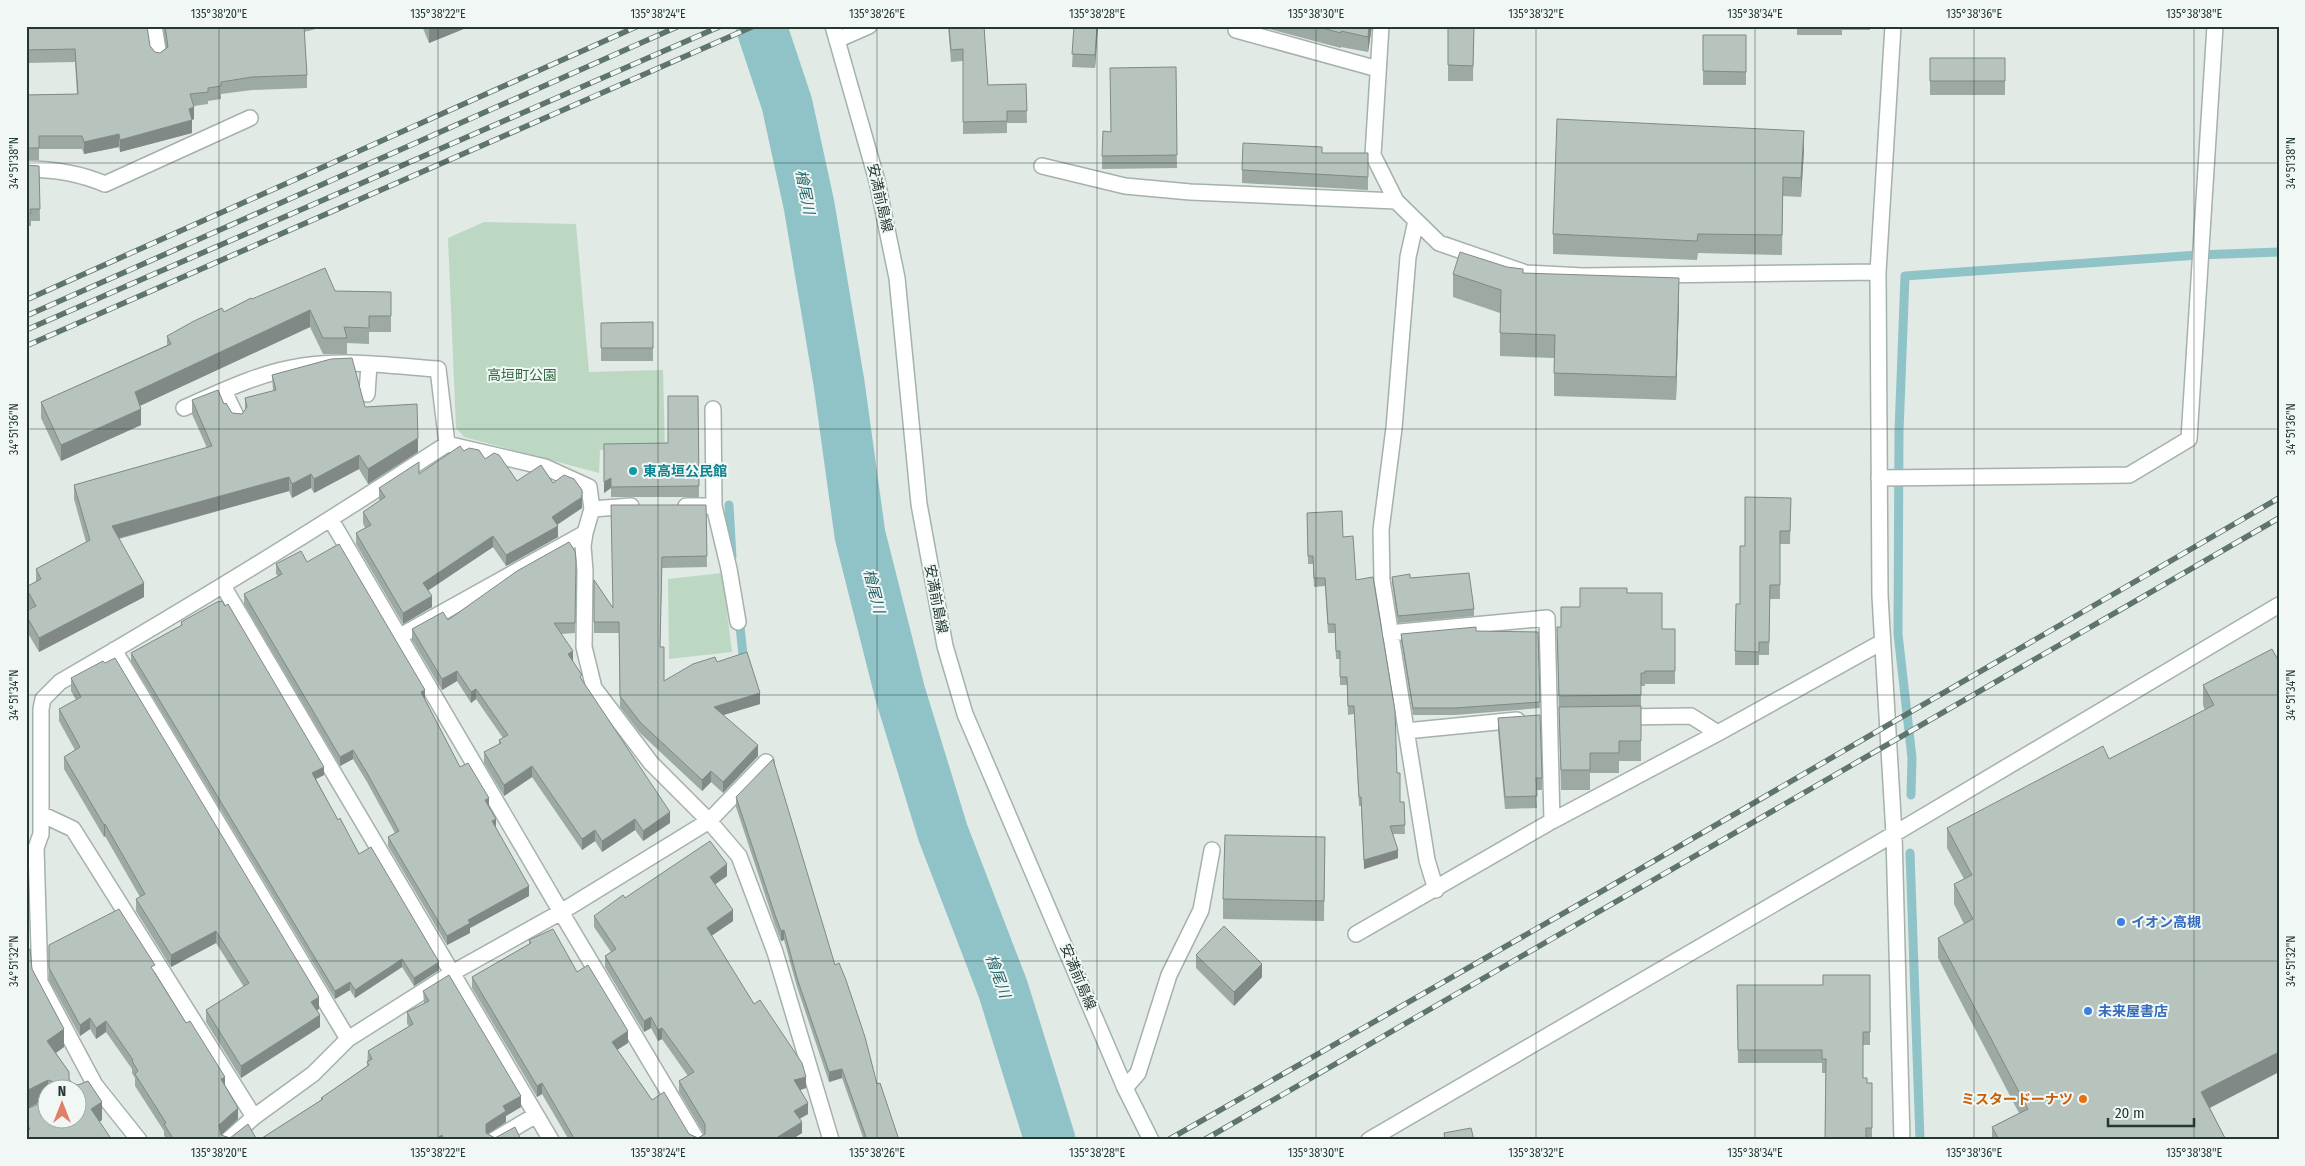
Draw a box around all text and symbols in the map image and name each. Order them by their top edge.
text: 135°38'20"E [191,7,248,21]
text: 135°38'22"E [410,7,466,21]
text: 135°38'24"E [630,7,686,21]
text: 135°38'26"E [849,7,905,21]
text: 135°38'28"E [1069,7,1125,21]
text: 135°38'30"E [1288,7,1345,21]
text: 135°38'32"E [1508,7,1564,21]
text: 135°38'34"E [1727,7,1783,21]
text: 135°38'36"E [1946,7,2002,21]
text: 135°38'38"E [2166,7,2222,21]
text: 34°51'38"N [7,137,21,189]
text: 34°51'38"N [2284,137,2298,189]
street label: 安満前島線 [864,162,896,234]
water label: 檜尾川 [792,168,819,218]
park label: 高垣町公園 [487,367,557,384]
text: 34°51'36"N [7,403,21,455]
text: 34°51'36"N [2284,403,2298,455]
place label: 東高垣公民館 [643,463,727,480]
marker: 東高垣公民館 [627,465,639,477]
street label: 安満前島線 [921,563,951,635]
water label: 檜尾川 [860,567,889,617]
text: 34°51'34"N [7,669,21,721]
text: 34°51'34"N [2284,669,2298,721]
place label: イオン高槻 [2131,914,2201,931]
marker: イオン高槻 [2115,916,2127,928]
text: 34°51'32"N [7,935,21,987]
text: 34°51'32"N [2284,935,2298,987]
street label: 安満前島線 [1057,941,1099,1013]
water label: 檜尾川 [982,952,1015,1002]
place label: 未来屋書店 [2098,1003,2168,1020]
marker: 未来屋書店 [2082,1005,2094,1017]
north arrow [38,1078,88,1128]
text: N [58,1083,66,1100]
place label: ミスタードーナツ [1961,1091,2073,1108]
marker: ミスタードーナツ [2077,1093,2089,1105]
scale bar [2108,1096,2194,1128]
text: 20 m [2115,1104,2145,1122]
text: 135°38'20"E [191,1146,248,1160]
text: 135°38'22"E [410,1146,466,1160]
text: 135°38'24"E [630,1146,686,1160]
text: 135°38'26"E [849,1146,905,1160]
text: 135°38'28"E [1069,1146,1125,1160]
text: 135°38'30"E [1288,1146,1345,1160]
text: 135°38'32"E [1508,1146,1564,1160]
text: 135°38'34"E [1727,1146,1783,1160]
text: 135°38'36"E [1946,1146,2002,1160]
text: 135°38'38"E [2166,1146,2222,1160]

